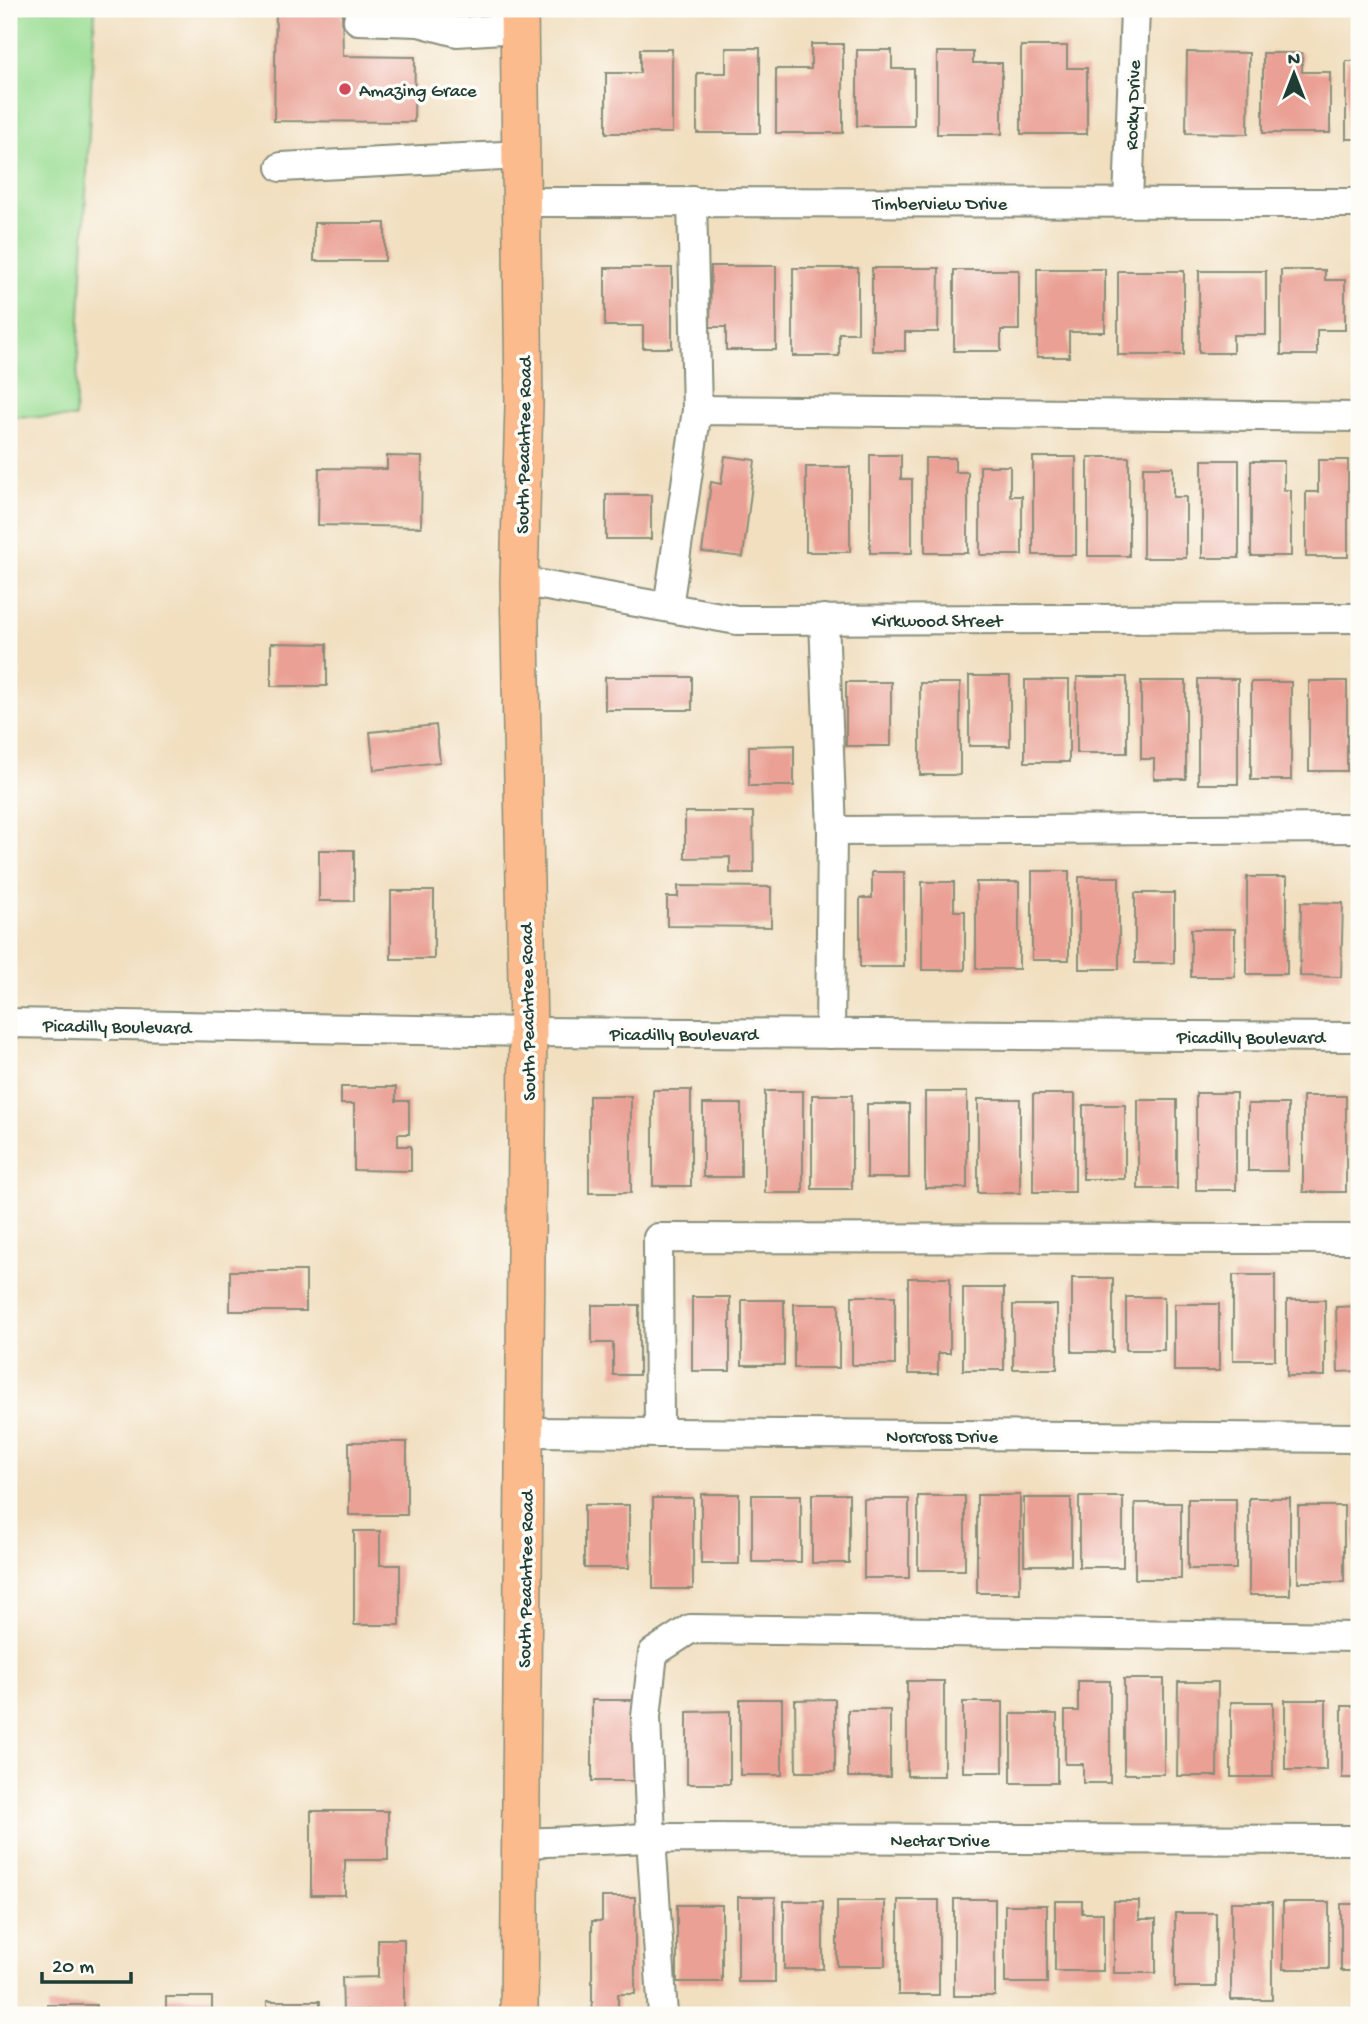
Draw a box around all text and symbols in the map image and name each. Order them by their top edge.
north arrow [1260,38,1330,108]
text: N [1288,49,1300,72]
street label: Rocky Drive [1121,60,1148,151]
marker: Amazing Grace [337,81,353,97]
place label: Amazing Grace [359,81,477,104]
street label: Timberview Drive [872,194,1007,217]
street label: South Peachtree Road [512,354,539,534]
street label: Kirkwood Street [872,611,1005,634]
street label: South Peachtree Road [516,921,543,1101]
street label: Picadilly Boulevard [42,1016,193,1041]
street label: Picadilly Boulevard [609,1025,760,1048]
street label: Picadilly Boulevard [1176,1028,1327,1051]
street label: Norcross Drive [886,1427,998,1450]
street label: South Peachtree Road [514,1488,541,1668]
street label: Nectar Drive [890,1831,990,1854]
scale bar [42,1940,131,1984]
text: 20 m [52,1956,94,1981]

